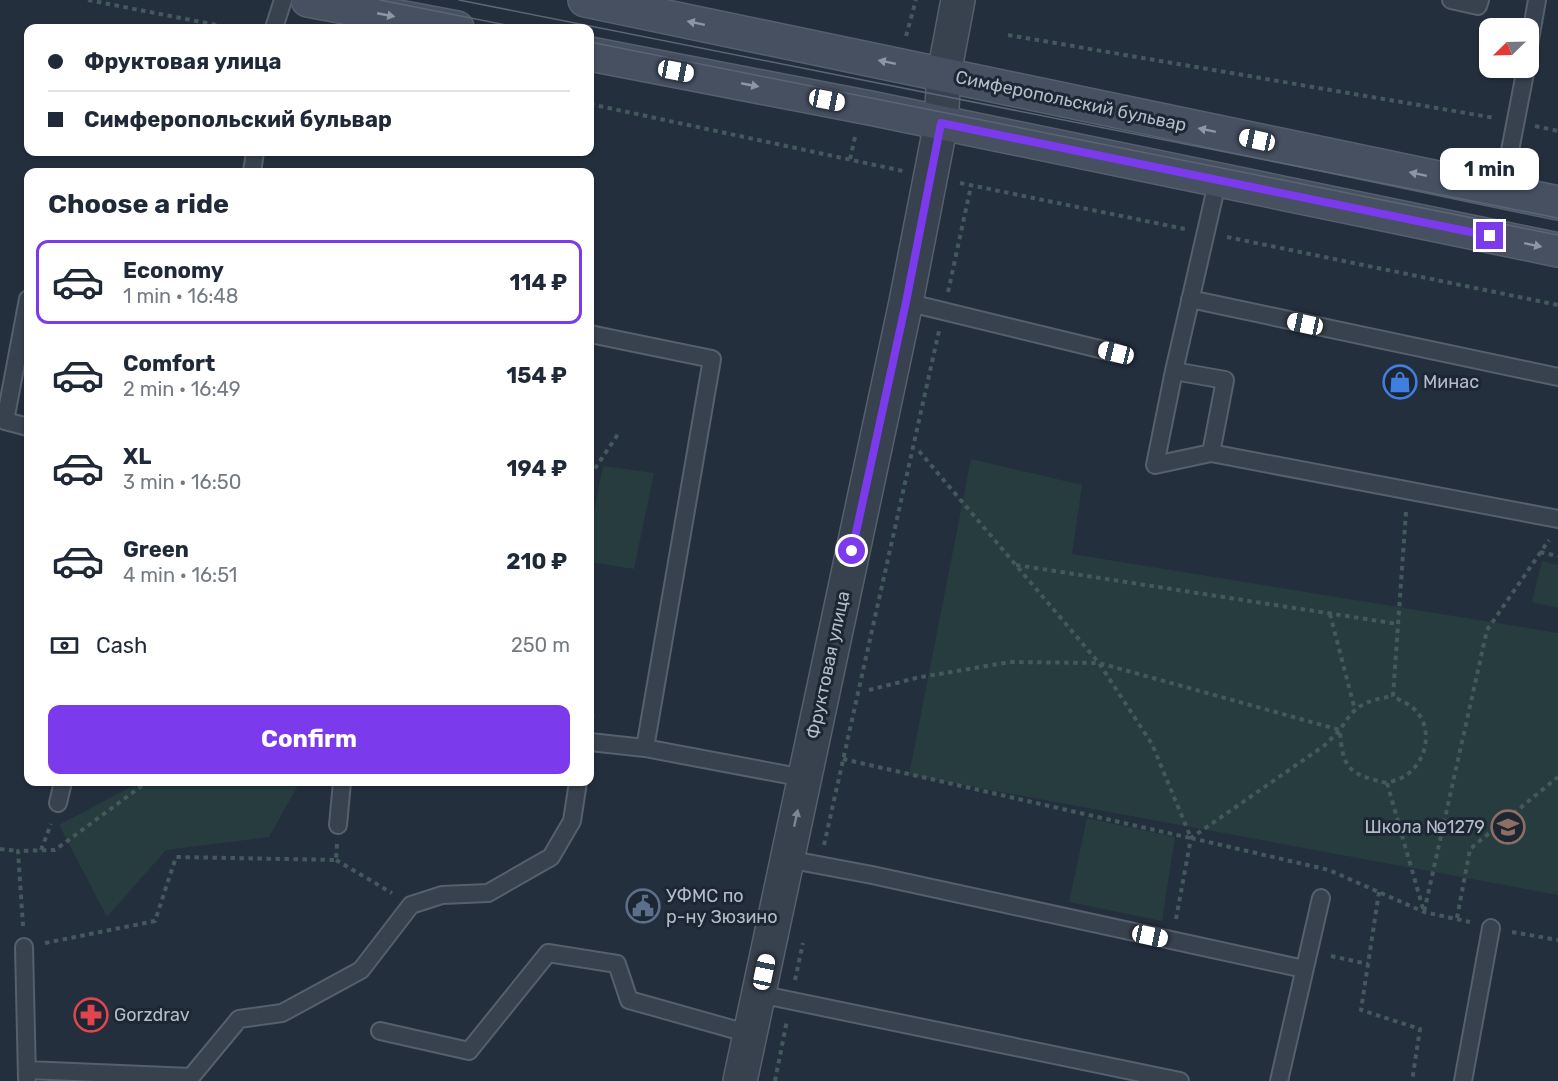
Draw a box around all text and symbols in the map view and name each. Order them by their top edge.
one-way arrow [377,11,396,20]
one-way arrow [686,18,705,27]
north arrow [1479,18,1539,78]
map controls [1479,18,1539,78]
text: Фруктовая улица [84,48,281,75]
one-way arrow [877,57,896,66]
car [657,59,695,83]
street label: Симферопольский бульвар [954,66,1188,136]
one-way arrow [741,81,760,90]
car [808,88,846,112]
text: Симферопольский бульвар [84,106,392,133]
one-way arrow [1197,125,1216,134]
car [1238,127,1276,153]
callout: 1 min [1440,149,1540,191]
text: 1 min [1464,157,1515,181]
one-way arrow [1409,169,1428,178]
text: Choose a ride [48,188,229,220]
route end [1476,222,1503,249]
one-way arrow [1524,241,1543,250]
icon: car [51,255,105,309]
text: Economy [123,257,224,284]
text: 114 ₽ [510,269,567,296]
text: 1 min · 16:48 [123,284,238,308]
car [1286,311,1324,337]
car [1096,340,1136,366]
icon: car [51,348,105,402]
text: Comfort [123,350,215,377]
text: 154 ₽ [506,362,567,389]
shop icon: Минас [1382,364,1418,400]
place label: Минас [1423,371,1479,393]
text: 2 min · 16:49 [123,377,241,401]
icon: car [51,441,105,495]
text: XL [123,443,151,470]
text: 194 ₽ [507,455,567,482]
text: 3 min · 16:50 [123,470,241,494]
icon: car [51,534,105,588]
text: Green [123,536,189,563]
route start [838,537,865,564]
text: 210 ₽ [506,548,567,575]
text: 4 min · 16:51 [123,563,237,587]
street label: Фруктовая улица [802,589,854,741]
icon: cash [48,629,81,662]
text: Cash [96,632,147,659]
text: 250 m [511,633,570,657]
button: Confirm [48,705,570,774]
one-way arrow [791,809,801,828]
school or university icon: Школа №1279 [1490,809,1526,845]
place label: Школа №1279 [1365,816,1485,838]
place label: УФМС по р-ну Зюзино [666,885,778,928]
public building icon: УФМС по р-ну Зюзино [625,888,661,924]
car [1131,923,1169,949]
car [751,953,777,991]
pharmacy icon: Gorzdrav [73,997,109,1033]
place label: Gorzdrav [114,1004,190,1026]

